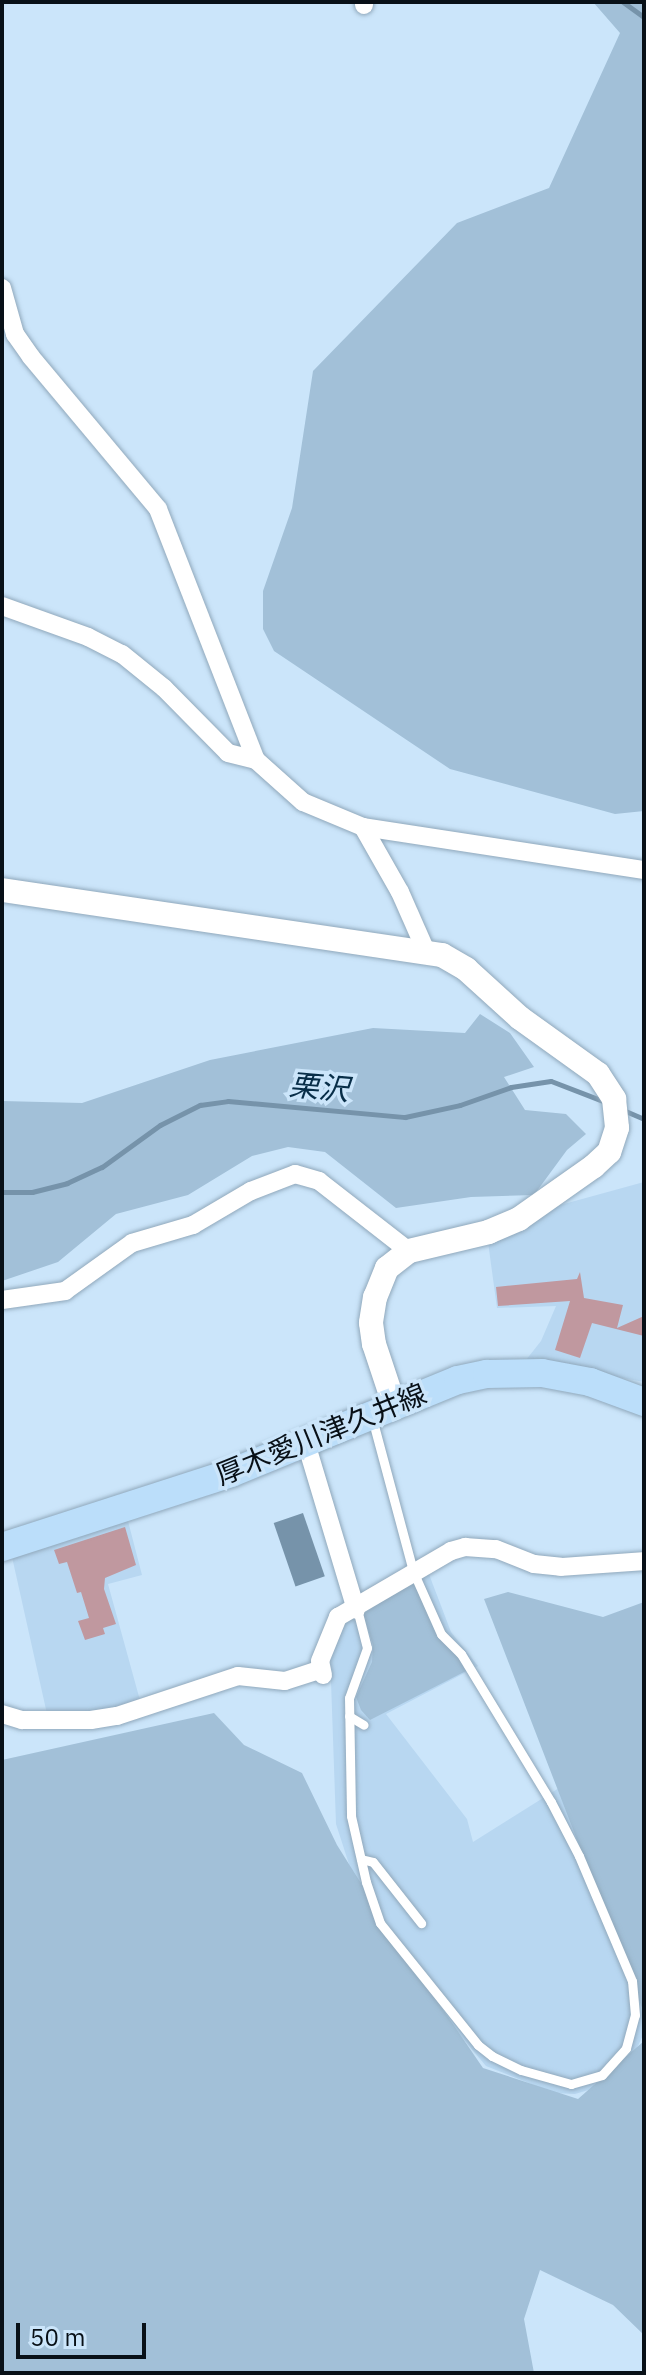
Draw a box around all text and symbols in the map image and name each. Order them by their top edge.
water label: 栗沢 [288,1066,350,1108]
street label: 厚木愛川津久井線 [211,1376,431,1492]
scale bar [20,2307,150,2357]
text: 50 m [30,2321,85,2353]

